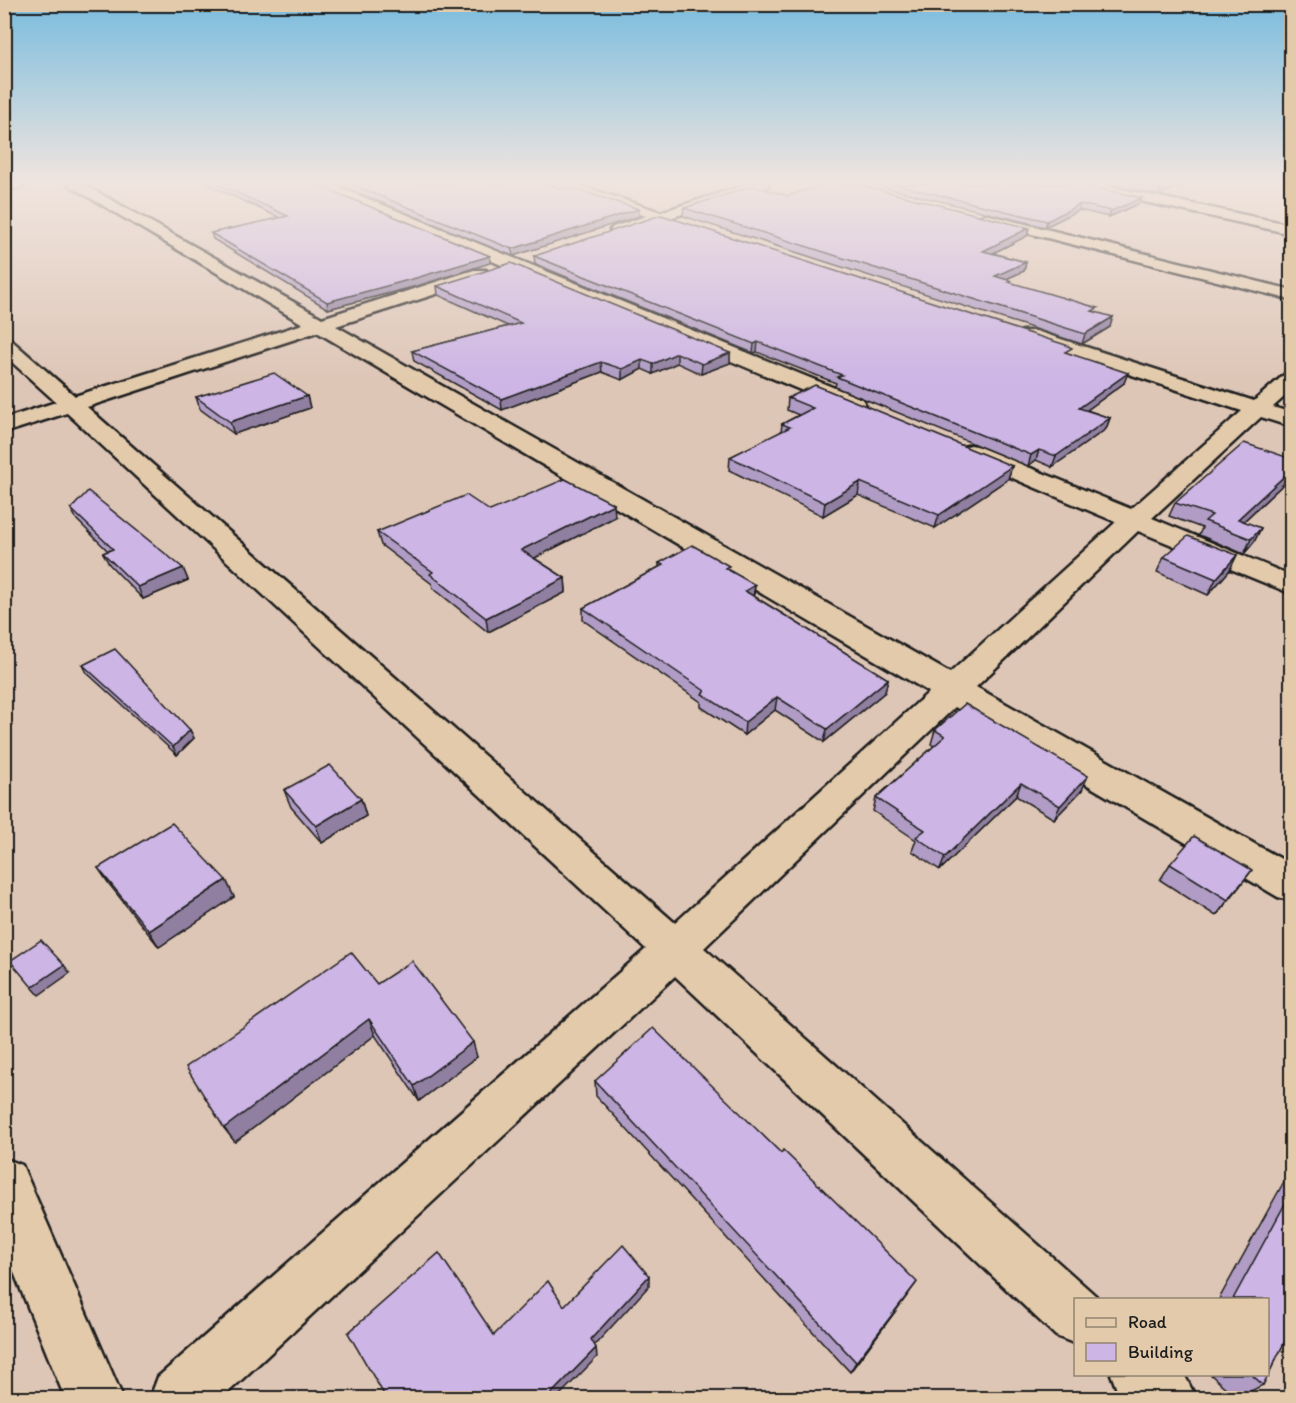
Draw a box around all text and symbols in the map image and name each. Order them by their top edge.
legend [1074,1298,1269,1376]
text: Road [1128,1311,1167,1333]
text: Building [1128,1341,1194,1363]

